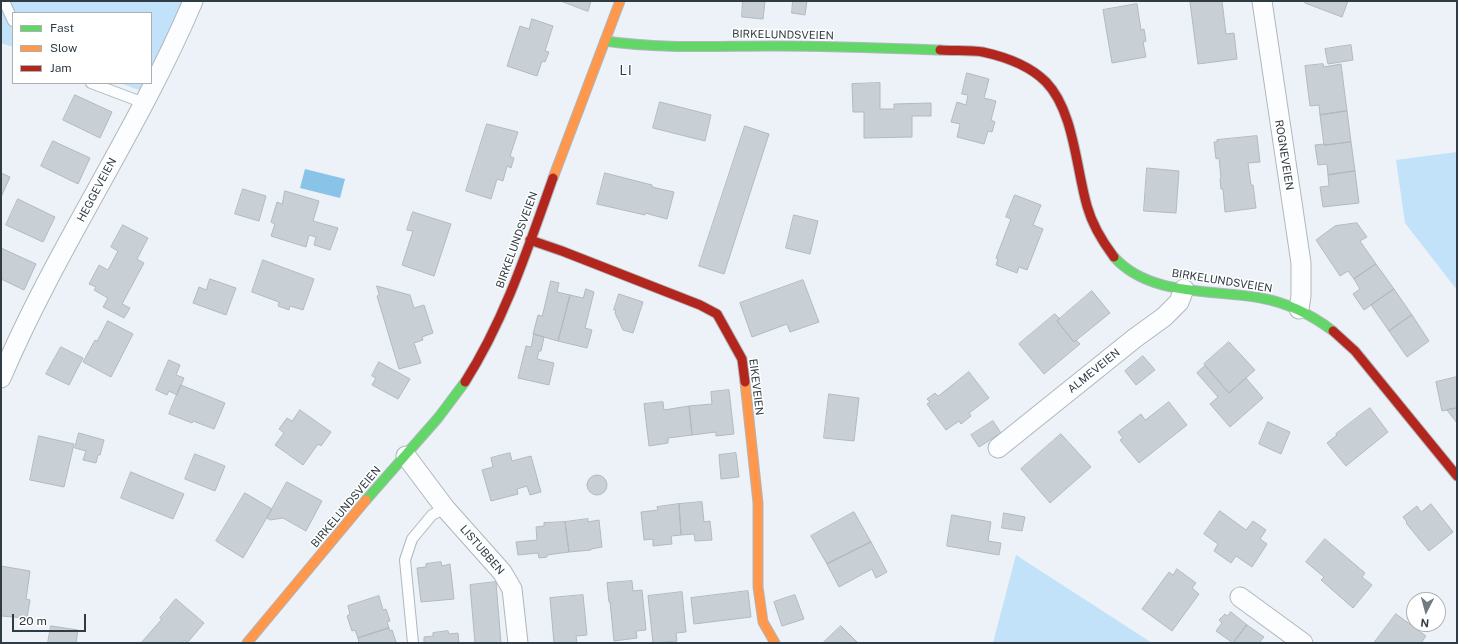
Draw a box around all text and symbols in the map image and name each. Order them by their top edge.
legend [12,12,152,84]
text: Fast [50,21,74,35]
street label: BIRKELUNDSVEIEN [732,28,834,42]
text: Slow [50,41,77,55]
text: Jam [50,61,72,75]
district label: LI [619,63,633,79]
street label: ROGNEVEIEN [1272,119,1296,191]
street label: HEGGEVEIEN [75,156,119,224]
street label: BIRKELUNDSVEIEN [493,190,541,290]
street label: BIRKELUNDSVEIEN [1171,267,1273,295]
street label: ALMEVEIEN [1065,346,1123,396]
street label: EIKEVEIEN [746,358,766,416]
street label: BIRKELUNDSVEIEN [308,464,384,550]
street label: LISTUBBEN [457,523,507,577]
north arrow [1406,592,1446,632]
scale bar [14,606,88,632]
text: 20 m [19,614,47,628]
text: N [1420,617,1430,629]

